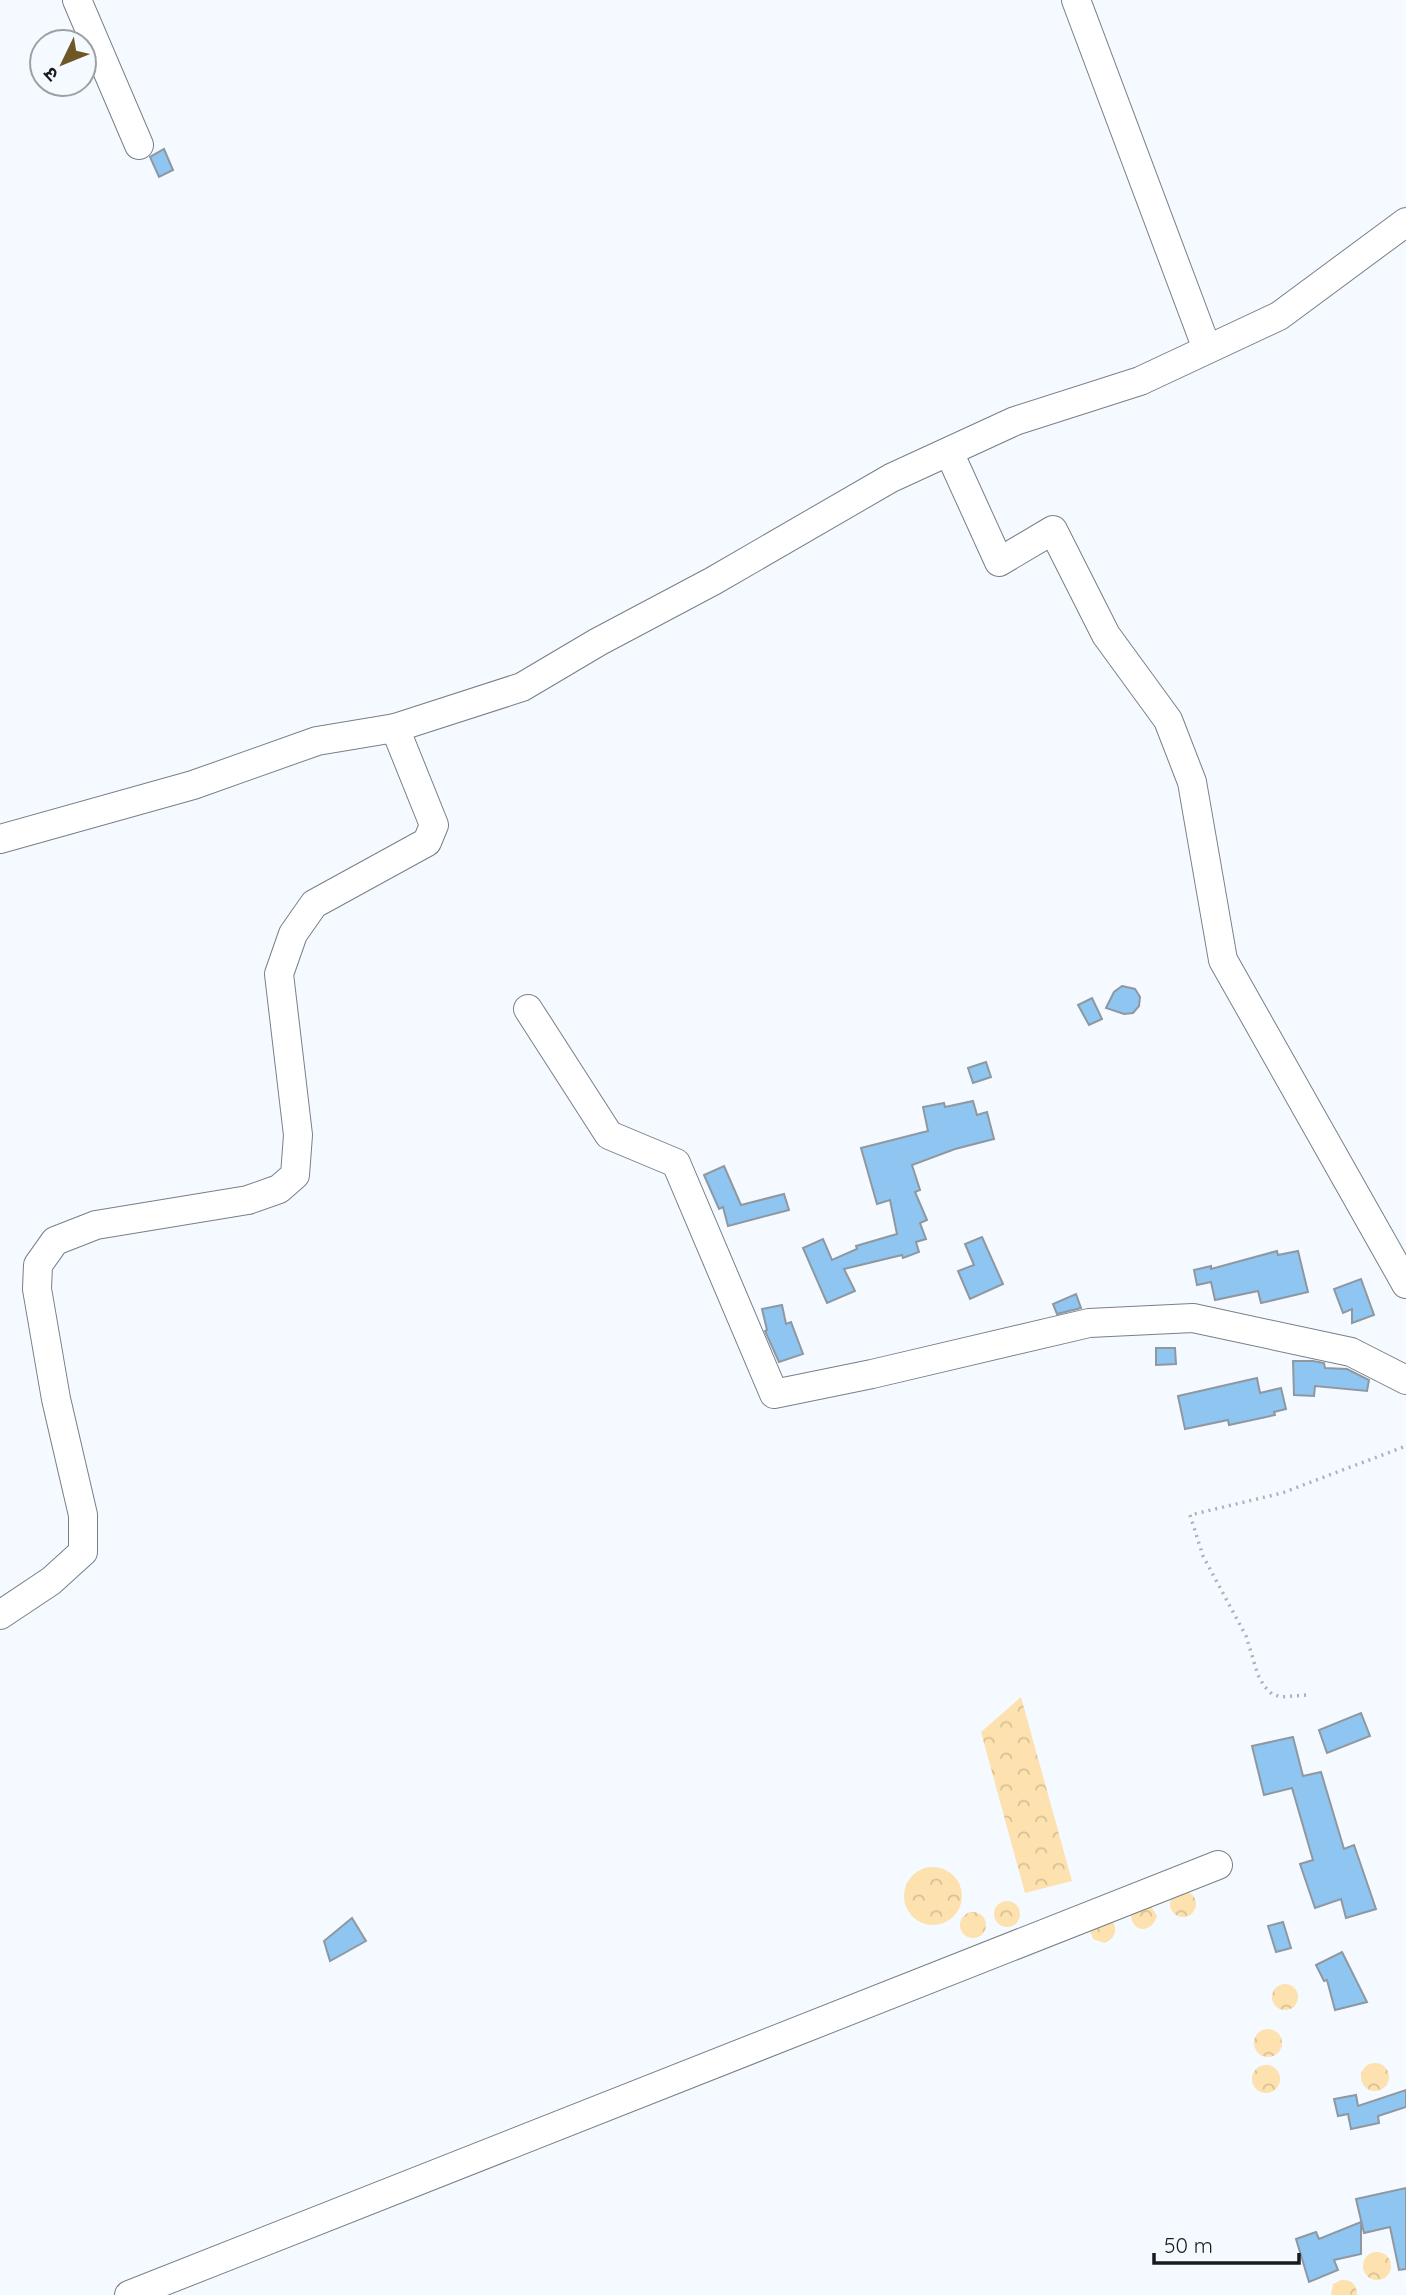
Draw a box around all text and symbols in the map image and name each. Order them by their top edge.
north arrow [28,28,98,98]
text: उ [37,62,63,87]
scale bar [1154,2222,1299,2266]
text: 50 m [1164,2232,1213,2258]

